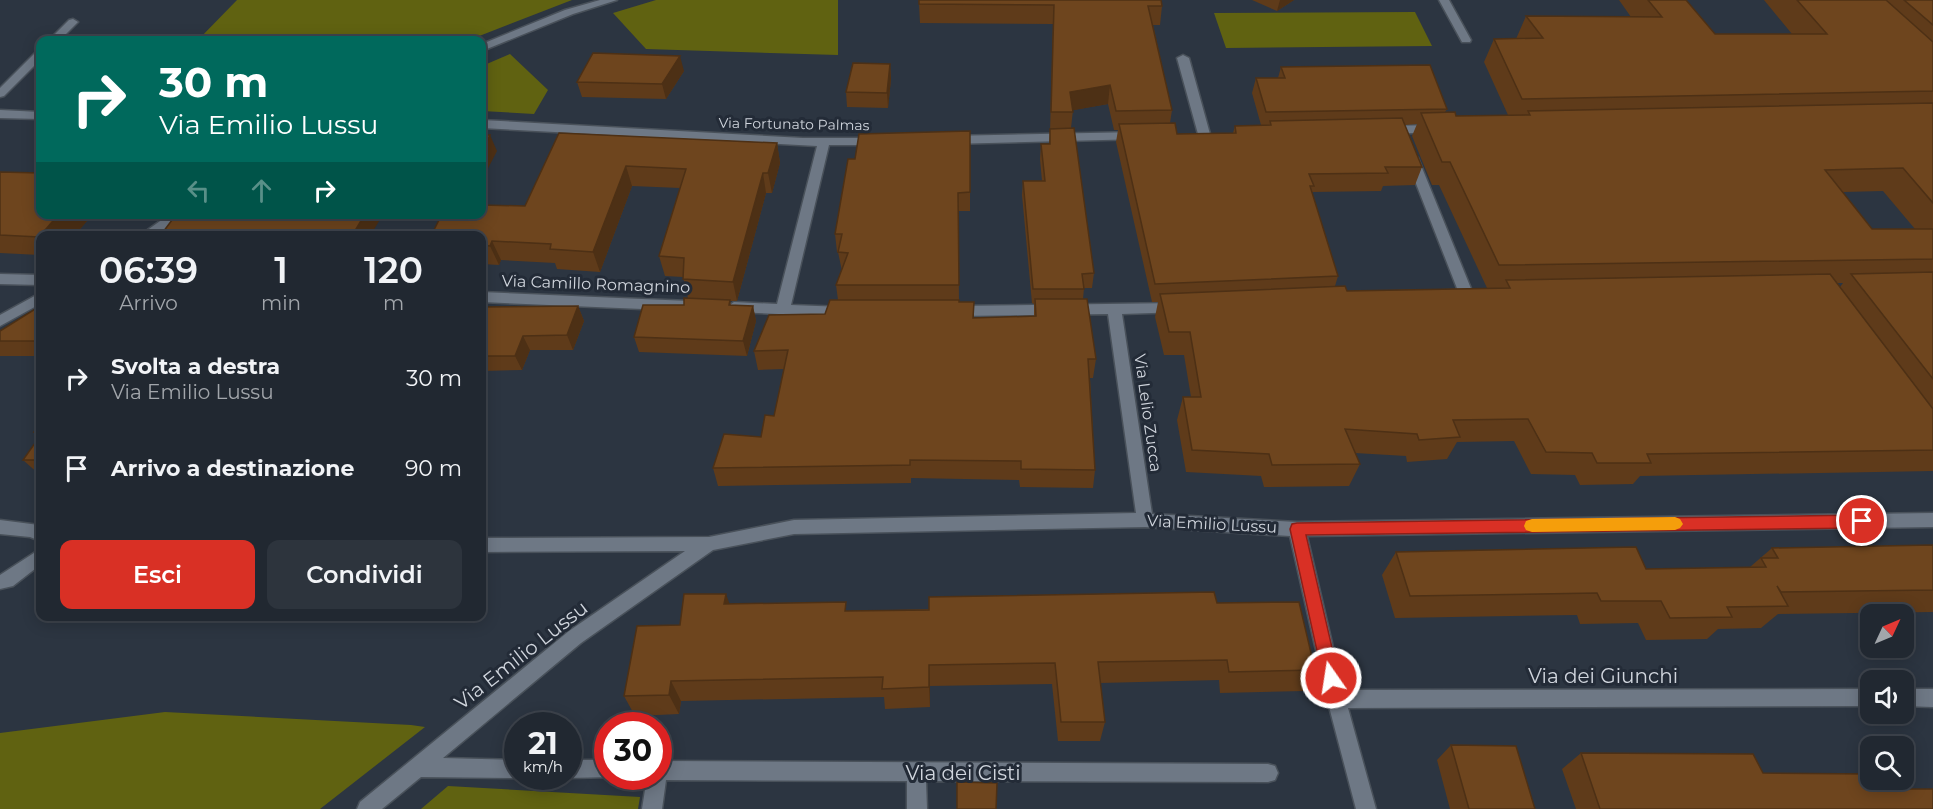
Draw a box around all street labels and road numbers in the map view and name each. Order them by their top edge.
street label: Via Fortunato Palmas [718,114,870,134]
street label: Via Camillo Romagnino [501,271,691,297]
street label: Via Lelio Zucca [1130,353,1166,473]
street label: Via Emilio Lussu [1147,511,1277,537]
street label: Via Emilio Lussu [450,595,592,715]
street label: Via dei Giunchi [1528,664,1678,688]
street label: Via dei Cisti [905,761,1021,785]

